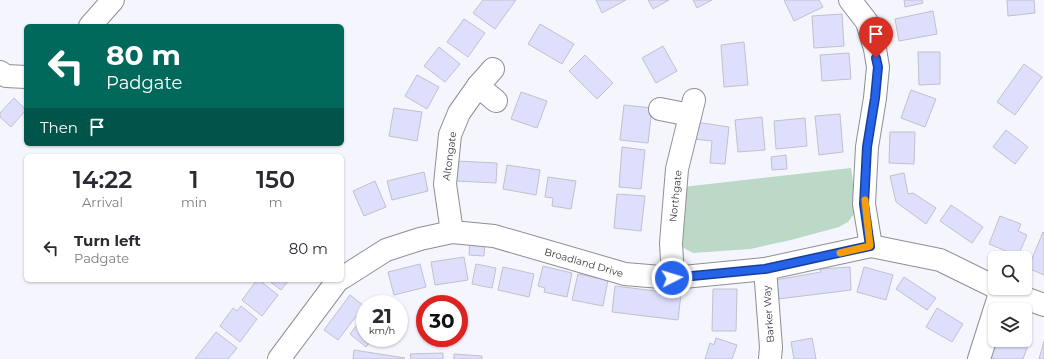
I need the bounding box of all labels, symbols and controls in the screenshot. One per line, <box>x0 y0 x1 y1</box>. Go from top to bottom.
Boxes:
pin <box>859 17 893 58</box>
icon: arrive <box>865 23 887 45</box>
text: 80 m <box>106 38 181 72</box>
icon: left <box>40 40 92 92</box>
text: Padgate <box>106 72 182 94</box>
icon: arrive <box>86 116 108 138</box>
text: Then <box>40 118 78 137</box>
street label: Altongate <box>440 131 459 181</box>
text: 14:22 <box>73 165 132 194</box>
text: 1 <box>189 165 199 194</box>
text: 150 <box>256 165 295 194</box>
street label: Northgate <box>666 169 685 223</box>
text: Arrival <box>82 194 123 210</box>
text: min <box>181 194 207 210</box>
text: m <box>269 194 282 210</box>
text: Turn left <box>74 231 141 250</box>
icon: left <box>40 237 62 259</box>
text: 80 m <box>289 239 328 258</box>
street label: Broadland Drive <box>543 245 625 280</box>
text: Padgate <box>74 250 129 266</box>
map controls <box>988 251 1032 347</box>
button: search <box>988 251 1032 295</box>
position arrow <box>651 257 693 299</box>
street label: Barker Way <box>760 284 777 343</box>
speed limit sign: 30 <box>416 295 468 347</box>
button: layers <box>988 303 1032 347</box>
text: 21 <box>372 304 392 328</box>
text: km/h <box>369 324 395 337</box>

